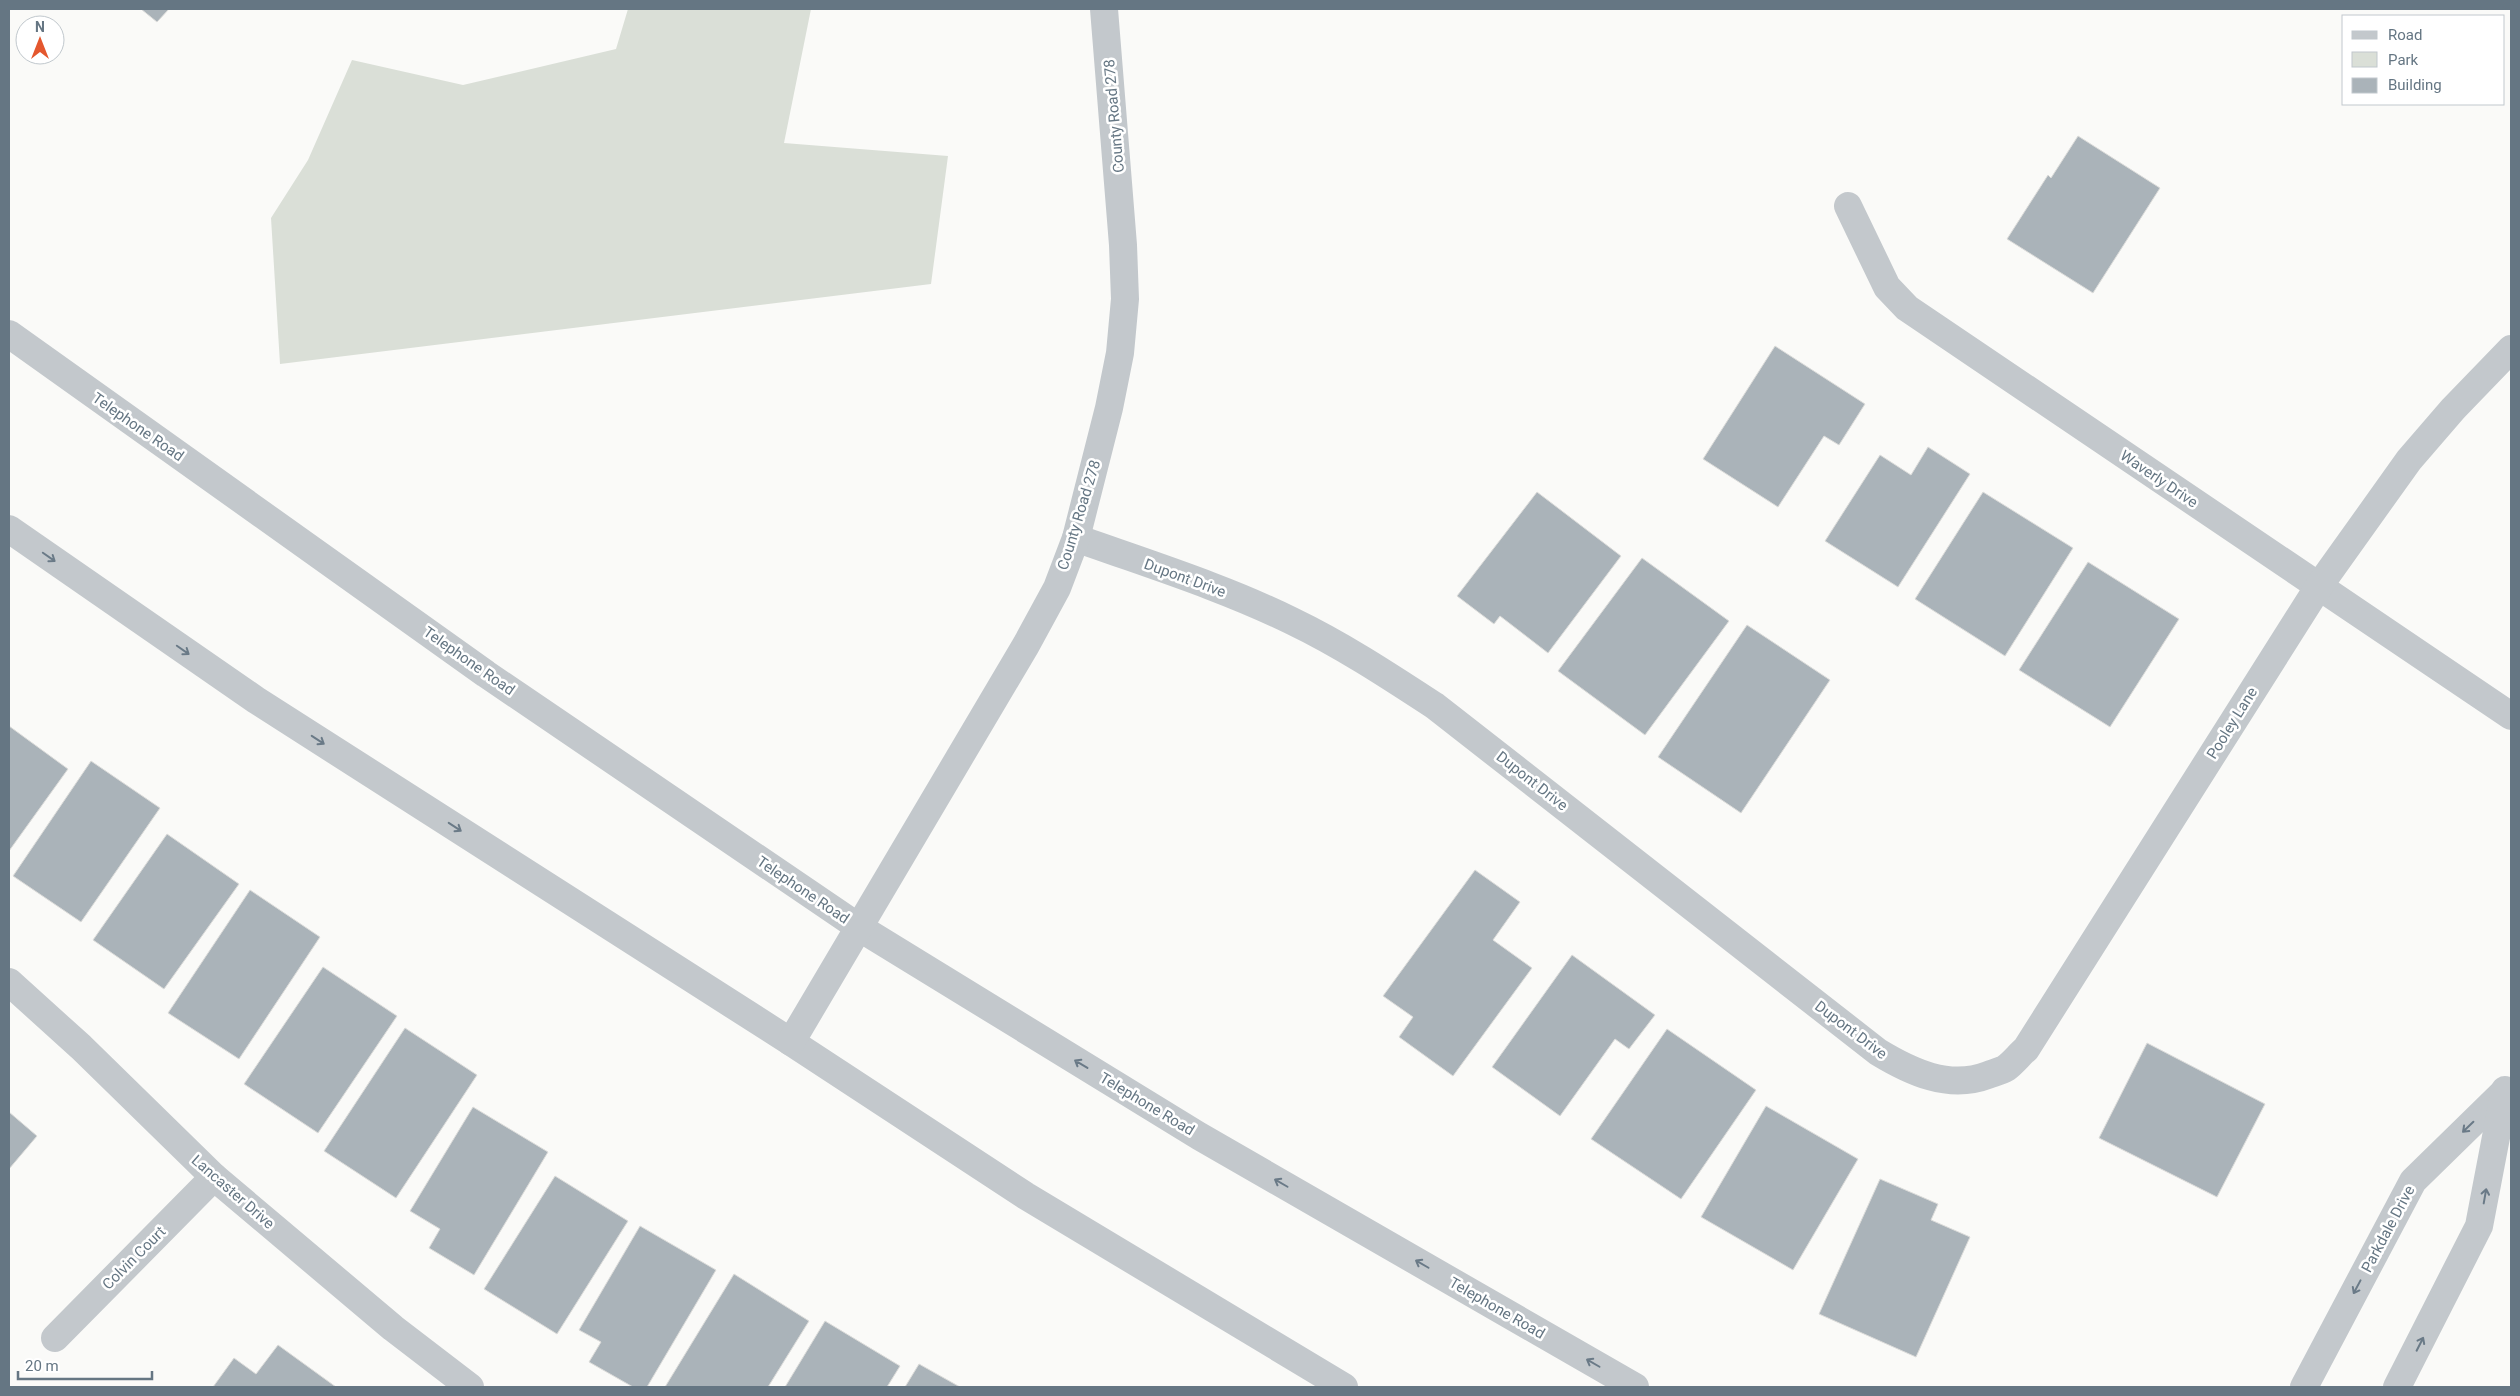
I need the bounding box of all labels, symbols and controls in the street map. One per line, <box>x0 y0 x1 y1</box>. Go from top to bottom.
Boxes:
north arrow <box>15 15 65 65</box>
legend <box>2342 15 2505 105</box>
text: N <box>35 19 45 35</box>
text: Road <box>2388 26 2422 44</box>
text: Park <box>2388 51 2419 69</box>
street label: County Road 278 <box>1100 58 1128 174</box>
text: Building <box>2388 76 2442 94</box>
street label: Telephone Road <box>89 389 187 465</box>
street label: Waverly Drive <box>2117 447 2201 512</box>
street label: County Road 278 <box>1054 458 1104 572</box>
one-way arrow <box>42 552 56 562</box>
street label: Dupont Drive <box>1142 555 1228 601</box>
street label: Telephone Road <box>420 623 518 699</box>
one-way arrow <box>175 645 189 655</box>
street label: Pooley Lane <box>2203 684 2261 762</box>
one-way arrow <box>310 735 324 745</box>
street label: Dupont Drive <box>1493 748 1571 815</box>
one-way arrow <box>447 822 461 832</box>
street label: Telephone Road <box>753 853 853 927</box>
street label: Dupont Drive <box>1811 997 1891 1063</box>
one-way arrow <box>1075 1058 1089 1068</box>
street label: Telephone Road <box>1096 1069 1198 1139</box>
one-way arrow <box>2462 1121 2474 1133</box>
street label: Lancaster Drive <box>188 1151 278 1233</box>
one-way arrow <box>1274 1177 1288 1187</box>
street label: Parkdale Drive <box>2358 1182 2418 1275</box>
one-way arrow <box>2480 1189 2490 1205</box>
street label: Colvin Court <box>99 1223 169 1293</box>
one-way arrow <box>1414 1259 1429 1269</box>
street label: Telephone Road <box>1446 1273 1548 1343</box>
one-way arrow <box>2352 1280 2362 1295</box>
one-way arrow <box>2415 1337 2425 1352</box>
scale bar <box>18 1348 151 1380</box>
text: 20 m <box>25 1357 59 1375</box>
one-way arrow <box>1586 1357 1600 1367</box>

